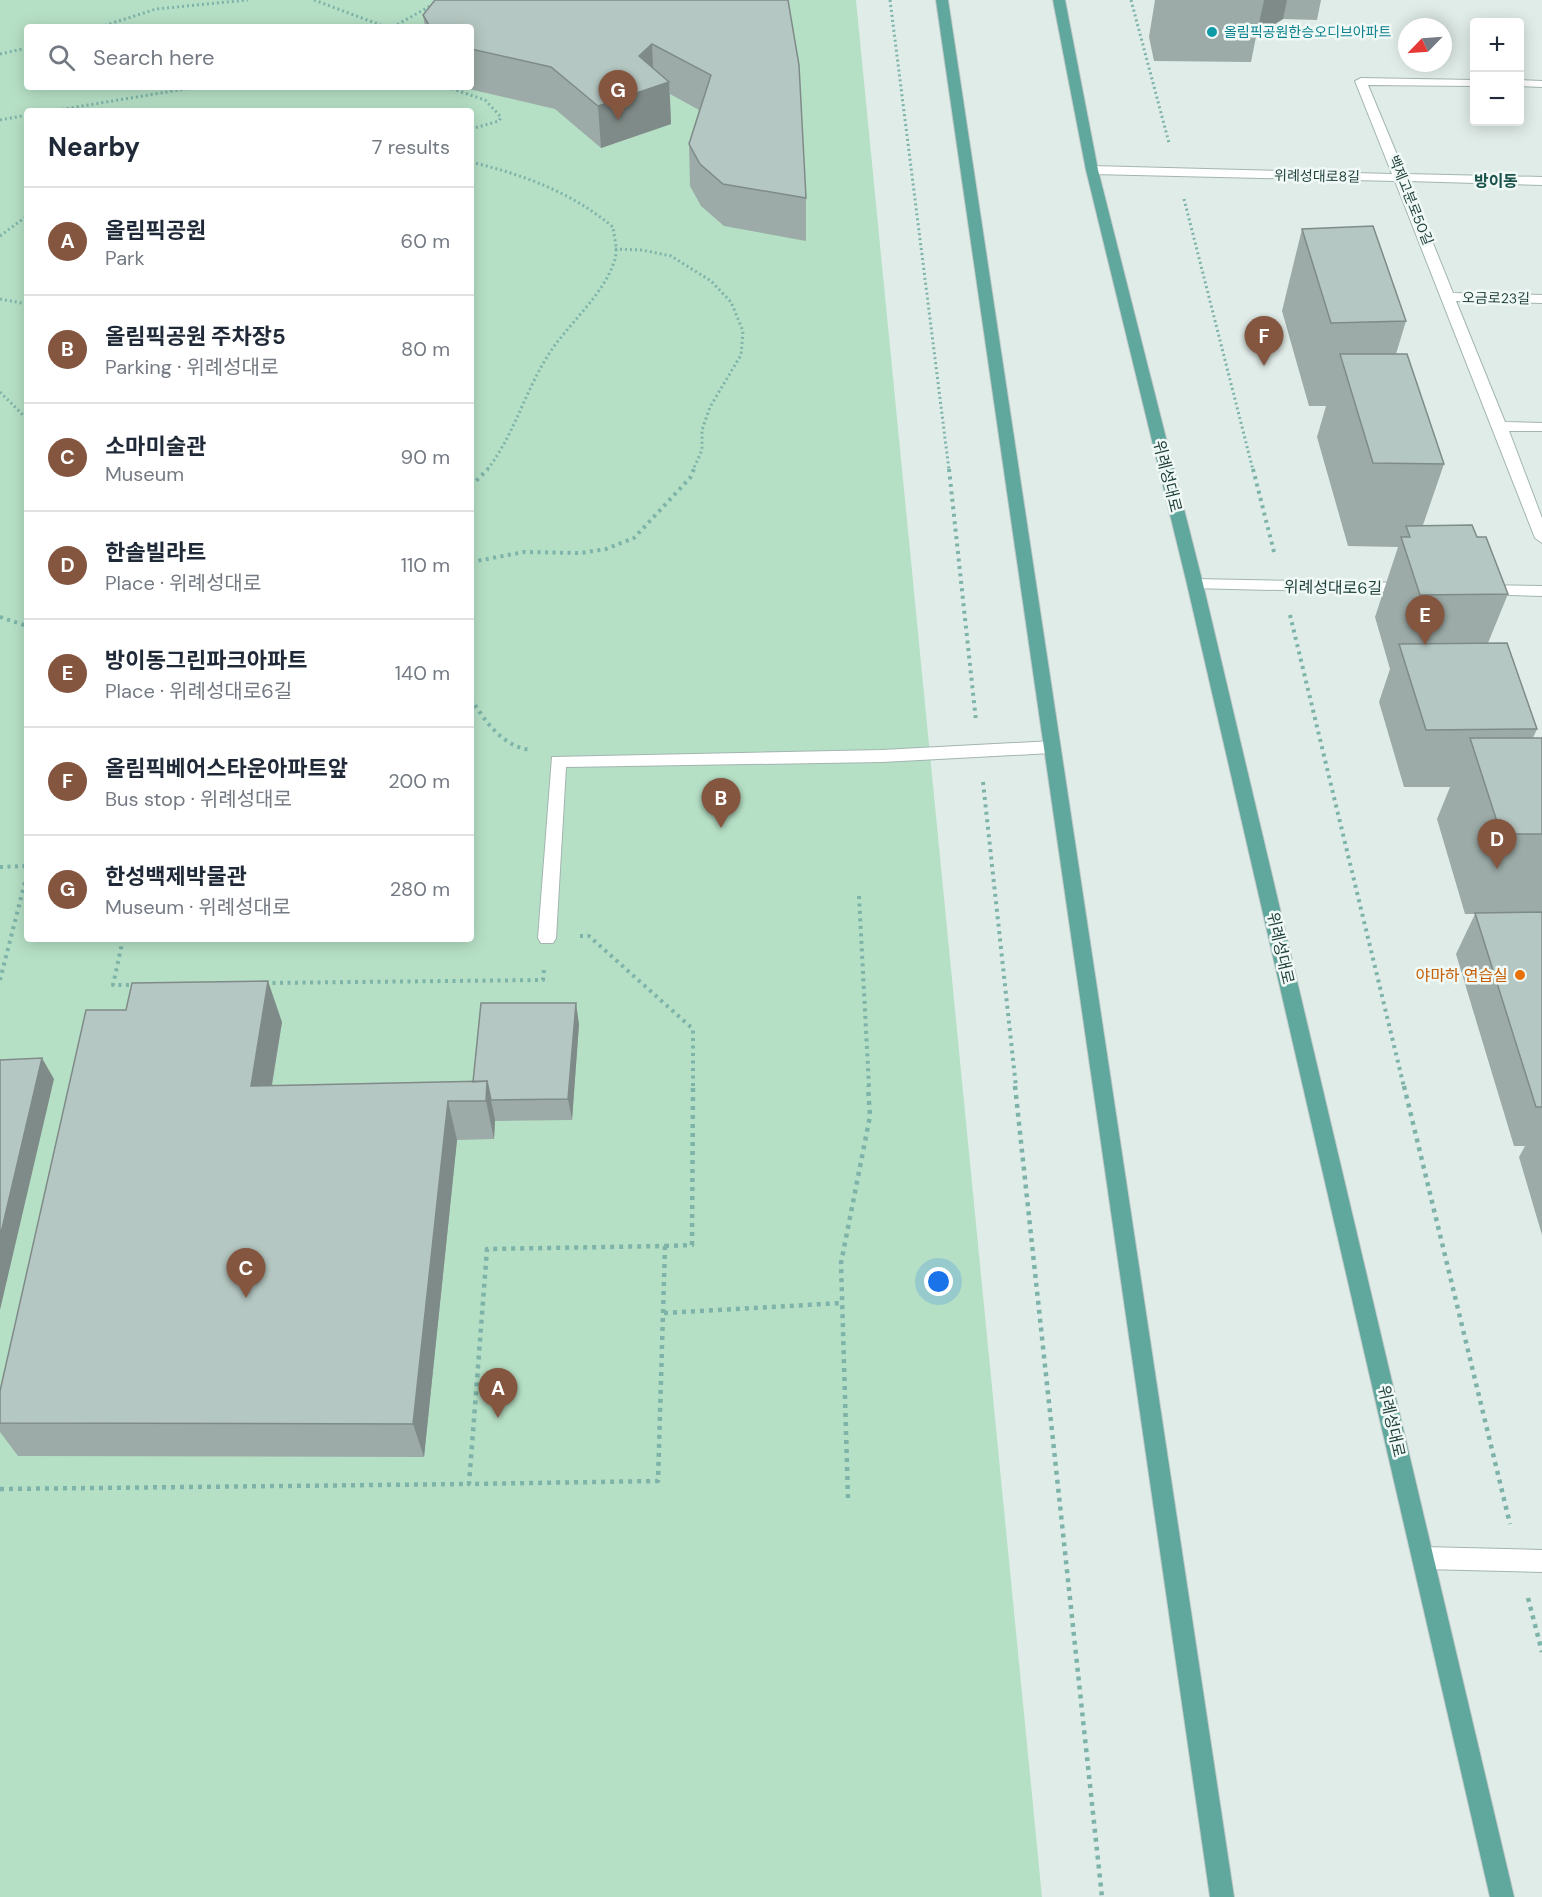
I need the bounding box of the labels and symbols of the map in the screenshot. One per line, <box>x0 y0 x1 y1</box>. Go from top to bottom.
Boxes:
north arrow <box>1398 18 1452 72</box>
place label: 올림픽공원한승오디브아파트 <box>1224 23 1392 41</box>
marker: 올림픽공원한승오디브아파트 <box>1205 25 1219 39</box>
pin: G <box>598 70 638 120</box>
street label: 백제고분로50길 <box>1385 152 1437 248</box>
street label: 위례성대로8길 <box>1274 166 1360 186</box>
district label: 방이동 <box>1474 171 1518 192</box>
street label: 오금로23길 <box>1462 288 1530 308</box>
pin: F <box>1244 316 1284 366</box>
street label: 위례성대로 <box>1148 438 1187 515</box>
street label: 위례성대로6길 <box>1284 576 1382 599</box>
pin: E <box>1406 596 1444 645</box>
pin: B <box>702 778 740 828</box>
pin: D <box>1478 820 1516 869</box>
street label: 위례성대로 <box>1262 910 1299 987</box>
place label: 야마하 연습실 <box>1415 965 1508 986</box>
marker: 야마하 연습실 <box>1513 968 1527 982</box>
pin: C <box>226 1248 266 1298</box>
your location <box>924 1267 953 1296</box>
pin: A <box>478 1368 518 1418</box>
street label: 위례성대로 <box>1373 1383 1410 1460</box>

